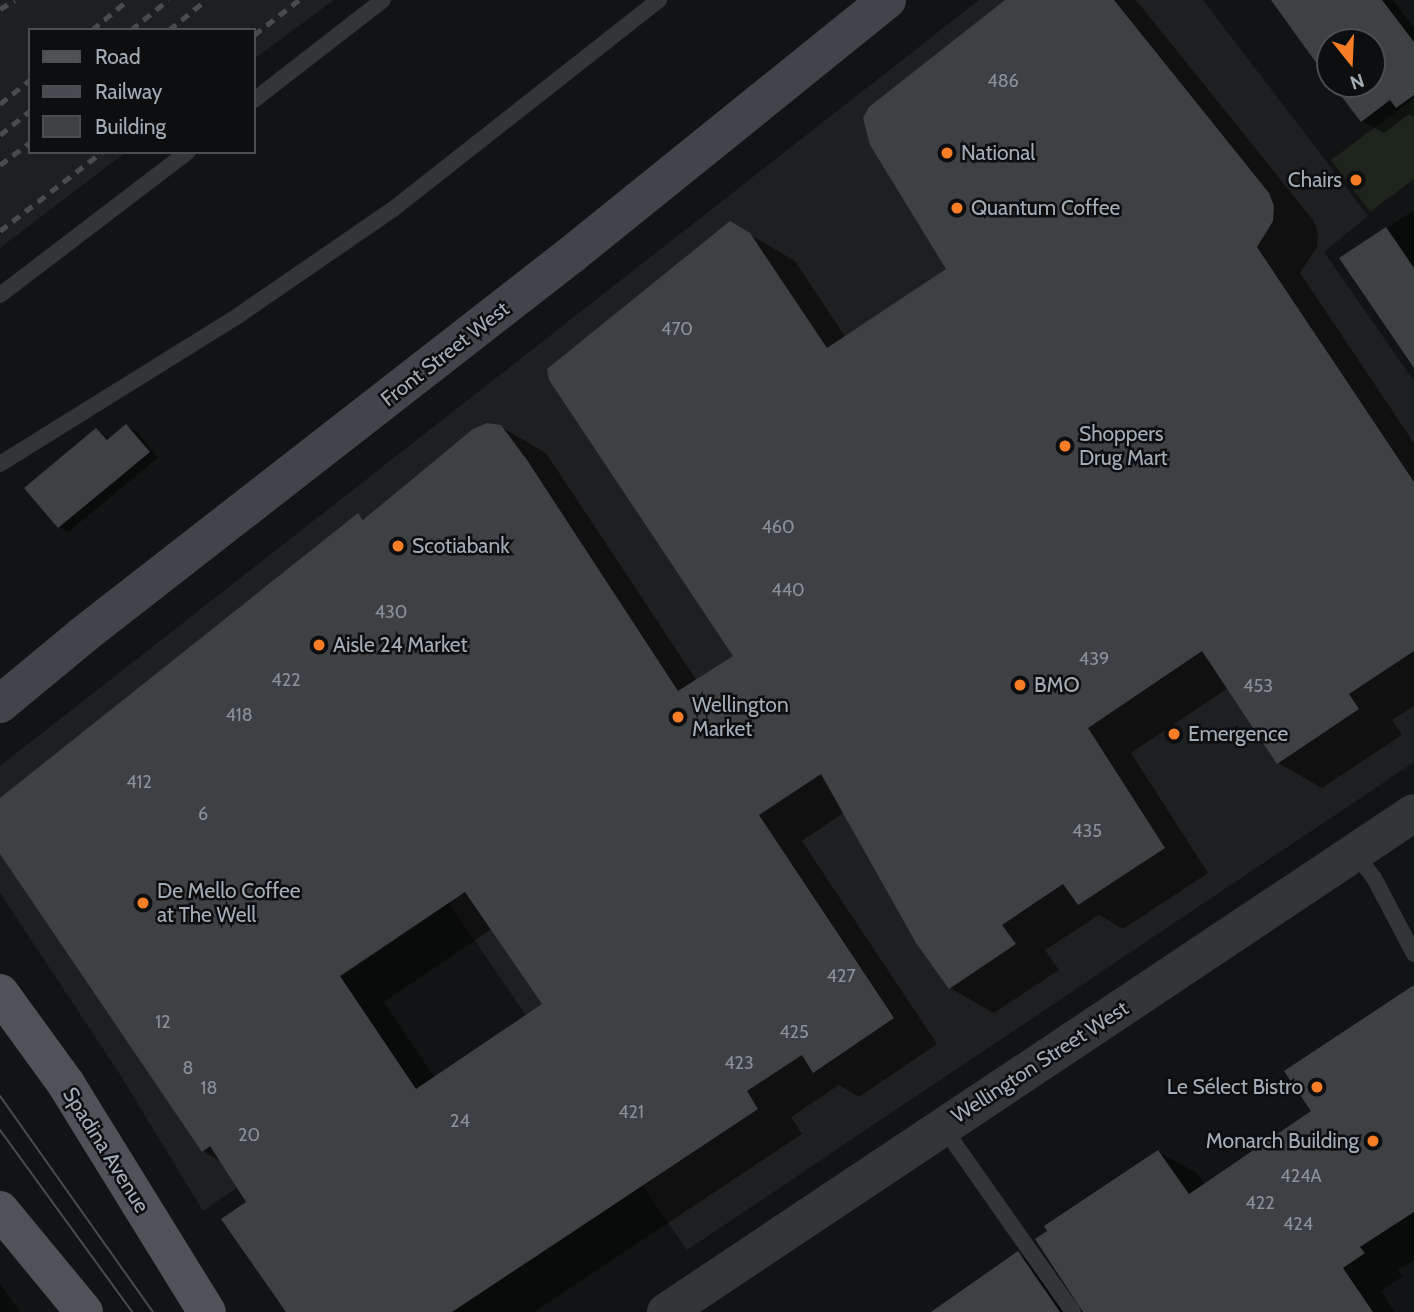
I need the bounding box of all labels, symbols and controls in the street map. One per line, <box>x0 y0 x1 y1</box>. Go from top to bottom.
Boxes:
legend <box>28 28 256 154</box>
north arrow <box>1316 28 1386 98</box>
text: Road <box>95 44 141 69</box>
text: N <box>1347 69 1367 95</box>
house number: 486 <box>987 70 1019 92</box>
text: Railway <box>95 79 162 104</box>
text: Building <box>95 114 166 139</box>
place label: National <box>961 140 1035 166</box>
marker: National <box>939 145 955 161</box>
place label: Chairs <box>1288 167 1342 193</box>
marker: Chairs <box>1348 172 1364 188</box>
place label: Quantum Coffee <box>971 195 1120 221</box>
marker: Quantum Coffee <box>949 200 965 216</box>
street label: Front Street West <box>376 296 514 412</box>
house number: 470 <box>661 318 693 340</box>
place label: Shoppers Drug Mart <box>1079 421 1168 471</box>
marker: Shoppers Drug Mart <box>1057 438 1073 454</box>
house number: 460 <box>761 516 795 538</box>
place label: Scotiabank <box>412 533 510 559</box>
marker: Scotiabank <box>390 538 406 554</box>
house number: 440 <box>771 579 805 601</box>
house number: 430 <box>375 601 407 623</box>
place label: Aisle 24 Market <box>333 632 468 658</box>
marker: Aisle 24 Market <box>311 637 327 653</box>
house number: 439 <box>1079 648 1109 670</box>
house number: 422 <box>271 669 301 691</box>
place label: BMO <box>1034 672 1080 698</box>
house number: 453 <box>1243 675 1273 697</box>
marker: BMO <box>1012 677 1028 693</box>
place label: Wellington Market <box>692 692 789 742</box>
house number: 418 <box>225 704 253 726</box>
marker: Wellington Market <box>670 709 686 725</box>
place label: Emergence <box>1188 721 1288 747</box>
marker: Emergence <box>1166 726 1182 742</box>
house number: 412 <box>126 771 152 793</box>
house number: 6 <box>198 803 208 825</box>
house number: 435 <box>1072 820 1102 842</box>
place label: De Mello Coffee at The Well <box>157 878 301 928</box>
marker: De Mello Coffee at The Well <box>135 895 151 911</box>
house number: 427 <box>827 965 855 987</box>
street label: Wellington Street West <box>947 995 1133 1129</box>
house number: 12 <box>155 1011 171 1033</box>
house number: 425 <box>779 1021 809 1043</box>
house number: 423 <box>724 1052 754 1074</box>
house number: 8 <box>183 1057 193 1079</box>
place label: Le Sélect Bistro <box>1167 1074 1303 1100</box>
house number: 18 <box>201 1077 217 1099</box>
marker: Le Sélect Bistro <box>1309 1079 1325 1095</box>
street label: Spadina Avenue <box>57 1083 155 1217</box>
house number: 421 <box>618 1101 644 1123</box>
house number: 24 <box>450 1110 470 1132</box>
house number: 20 <box>238 1124 260 1146</box>
place label: Monarch Building <box>1206 1128 1359 1154</box>
marker: Monarch Building <box>1365 1133 1381 1149</box>
house number: 424A <box>1280 1165 1322 1187</box>
house number: 422 <box>1245 1192 1275 1214</box>
house number: 424 <box>1283 1213 1313 1235</box>

